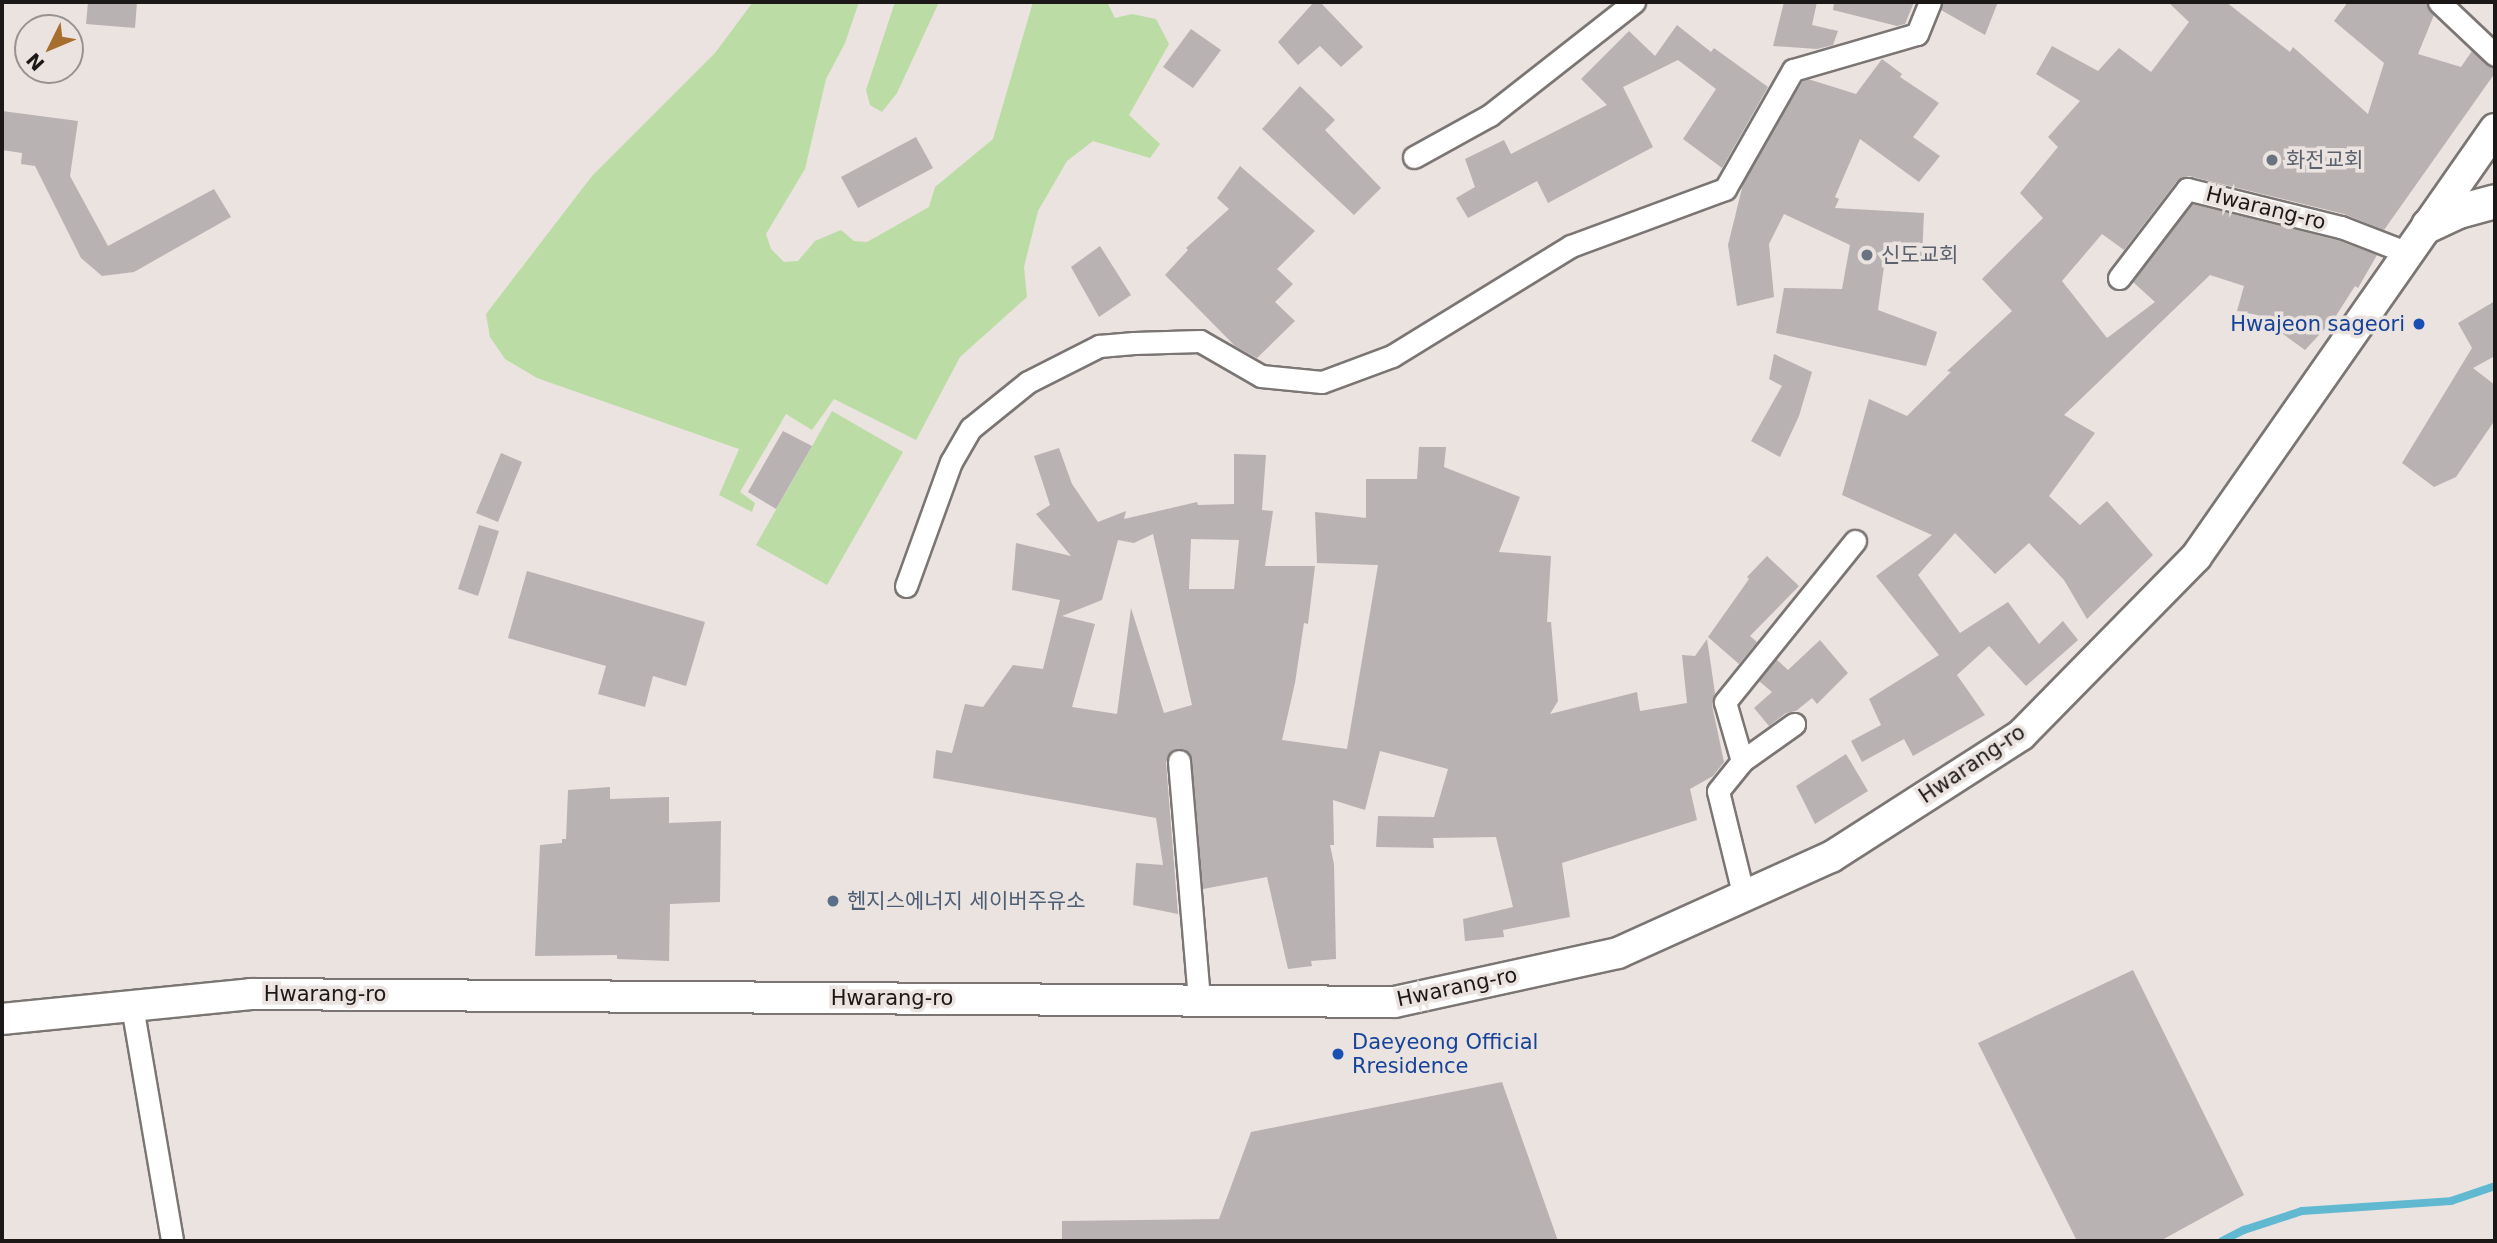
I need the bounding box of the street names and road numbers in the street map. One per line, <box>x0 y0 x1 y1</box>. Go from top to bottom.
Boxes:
street label: Hwarang-ro <box>2203 181 2329 235</box>
street label: Hwarang-ro <box>1914 719 2030 809</box>
street label: Hwarang-ro <box>1394 962 1520 1012</box>
street label: Hwarang-ro <box>264 981 386 1007</box>
street label: Hwarang-ro <box>831 985 953 1011</box>

